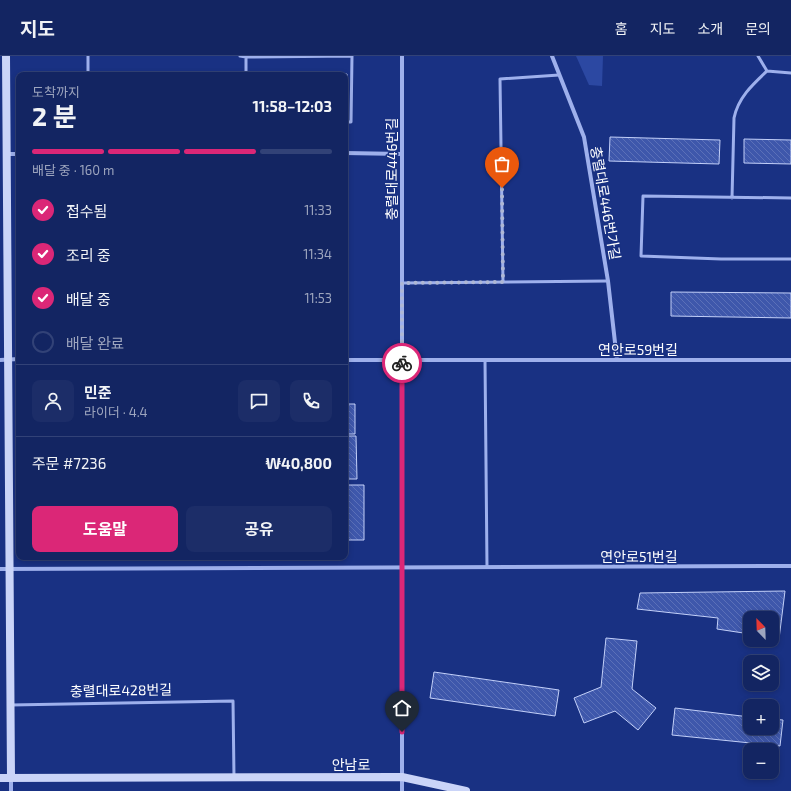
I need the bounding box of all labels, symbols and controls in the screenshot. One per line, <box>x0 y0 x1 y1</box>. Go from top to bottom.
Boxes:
text: 지도 <box>20 17 55 40</box>
text: 홈 <box>615 20 628 37</box>
text: 지도 <box>650 20 675 37</box>
text: 소개 <box>697 20 723 37</box>
text: 문의 <box>745 20 771 37</box>
text: 도착까지 <box>32 84 80 100</box>
text: 11:58–12:03 <box>253 97 332 115</box>
text: 2 분 <box>32 100 77 131</box>
street label: 충렬대로446번길 <box>383 118 400 220</box>
street label: 충렬대로446번가길 <box>588 145 624 261</box>
pin <box>485 147 519 188</box>
icon: bag <box>491 153 513 175</box>
text: 배달 중 · 160 m <box>32 162 114 178</box>
icon: check <box>32 199 54 221</box>
text: 접수됨 <box>66 202 107 220</box>
text: 11:33 <box>304 202 332 218</box>
icon: check <box>32 243 54 265</box>
text: 조리 중 <box>66 246 111 264</box>
text: 11:34 <box>303 246 332 262</box>
icon: check <box>32 287 54 309</box>
text: 배달 중 <box>66 290 111 308</box>
text: 11:53 <box>304 290 332 306</box>
text: 배달 완료 <box>66 334 125 352</box>
street label: 연안로59번길 <box>598 341 678 358</box>
courier <box>382 343 422 383</box>
icon: bike <box>391 352 413 374</box>
button: person <box>32 380 74 422</box>
button: chat <box>238 380 280 422</box>
button: phone <box>290 380 332 422</box>
text: 민준 <box>84 383 112 401</box>
text: 라이더 · 4.4 <box>84 404 148 420</box>
text: 주문 #7236 <box>32 454 106 472</box>
text: ₩40,800 <box>266 454 332 472</box>
button: 도움말 <box>32 506 178 552</box>
button: 공유 <box>186 506 332 552</box>
street label: 연안로51번길 <box>600 548 678 565</box>
north arrow <box>743 611 779 647</box>
map controls <box>743 611 779 779</box>
button: layers <box>743 655 779 691</box>
street label: 충렬대로428번길 <box>70 681 172 699</box>
pin <box>385 691 419 732</box>
icon: home <box>391 697 413 719</box>
button: + <box>743 699 779 735</box>
button: − <box>743 743 779 779</box>
street label: 안남로 <box>332 756 370 773</box>

